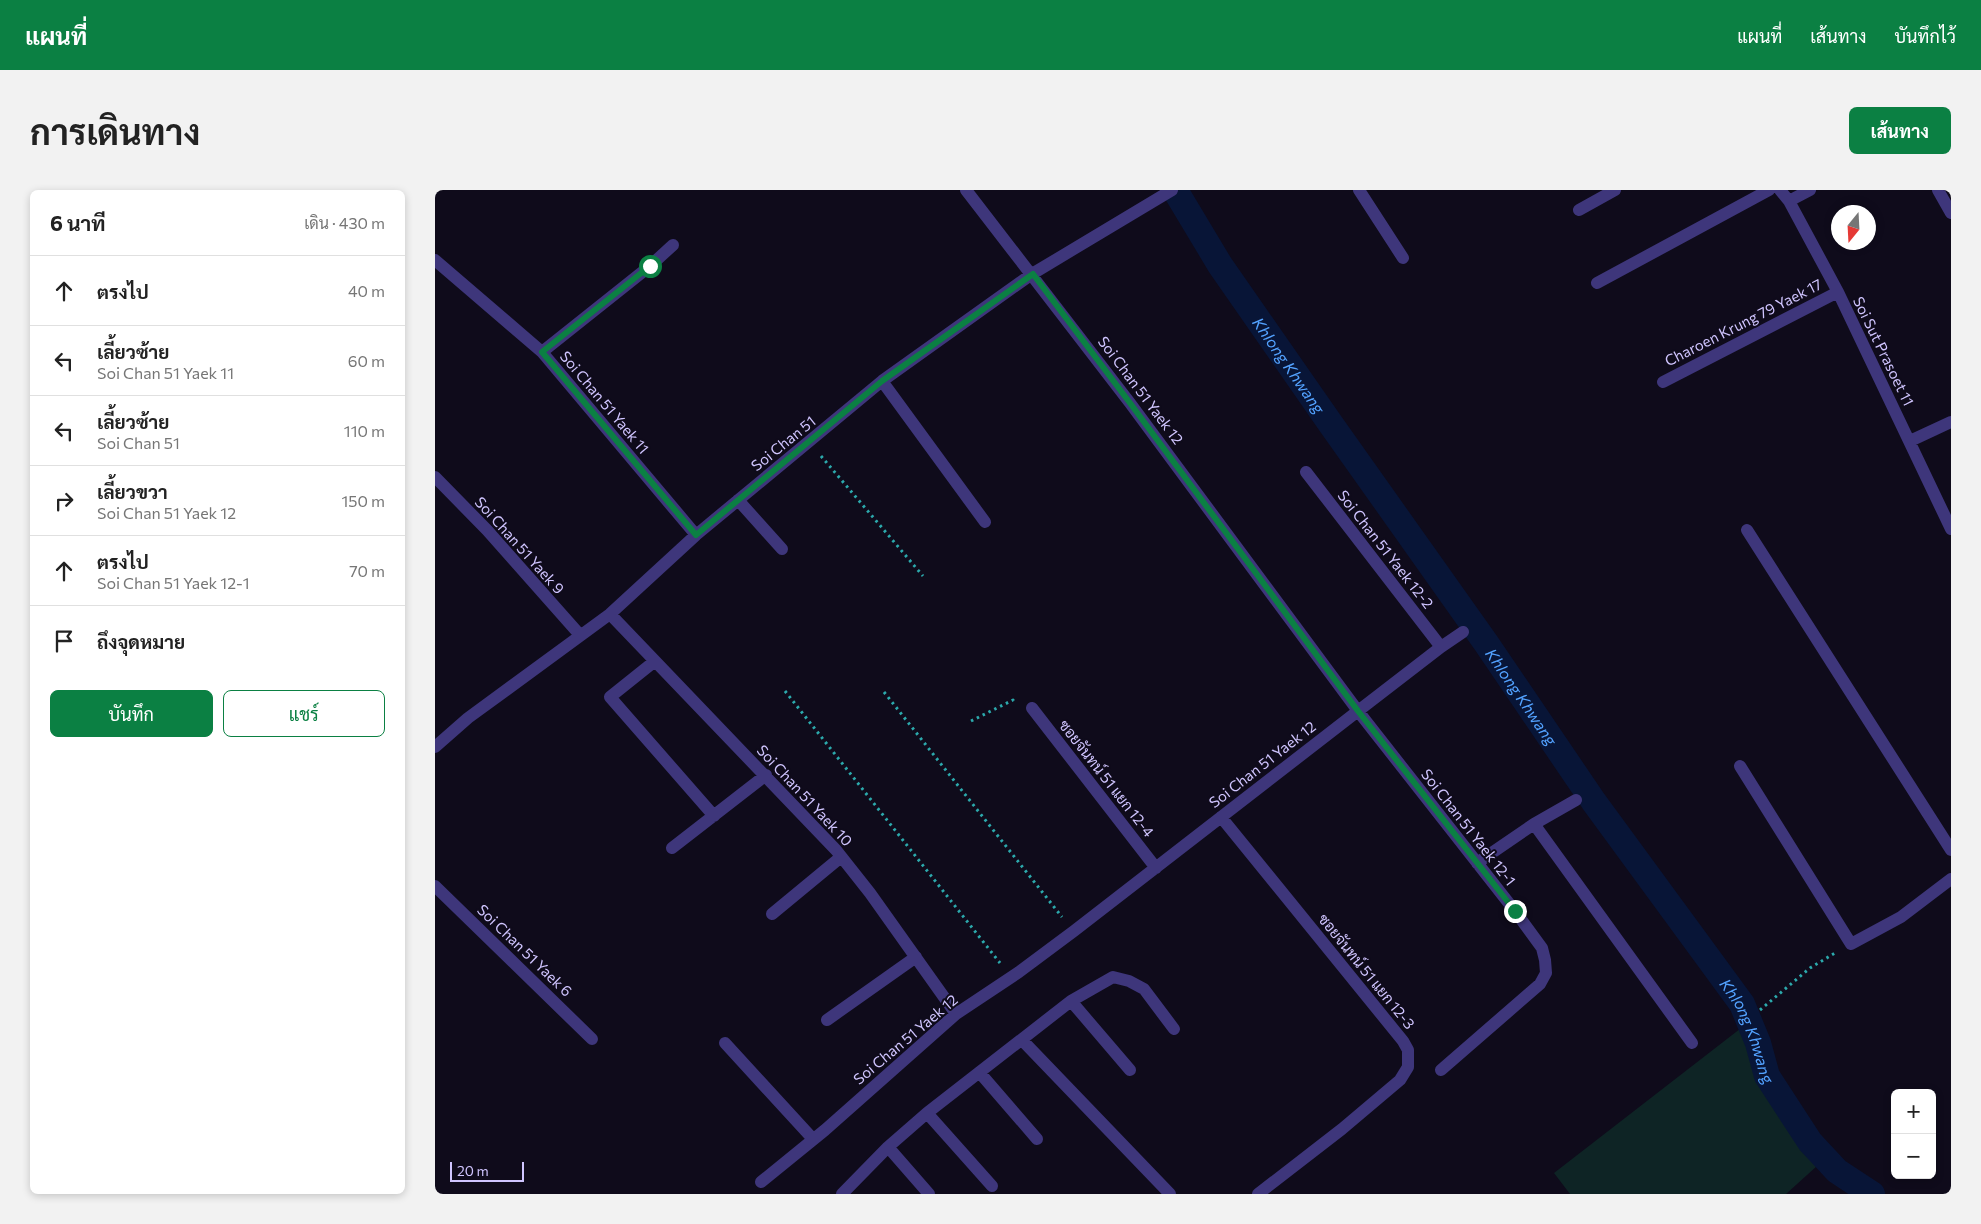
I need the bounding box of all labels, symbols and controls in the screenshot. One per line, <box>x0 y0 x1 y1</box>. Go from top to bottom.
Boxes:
text: แผนที่ <box>25 21 87 50</box>
text: แผนที่ <box>1737 25 1782 47</box>
text: เส้นทาง <box>1810 25 1866 47</box>
text: บันทึกไว้ <box>1894 25 1956 47</box>
button: เส้นทาง <box>1849 107 1951 154</box>
text: การเดินทาง <box>30 109 200 152</box>
north arrow <box>1831 205 1876 250</box>
text: 6 นาที <box>50 210 106 235</box>
text: เดิน · 430 m <box>304 213 385 232</box>
route start <box>639 255 662 278</box>
street label: Charoen Krung 79 Yaek 17 <box>1661 274 1825 370</box>
icon: ahead <box>50 277 78 305</box>
text: ตรงไป <box>97 280 149 303</box>
text: 40 m <box>348 281 385 300</box>
street label: Soi Sut Prasoet 11 <box>1850 293 1918 409</box>
water label: Khlong Khwang <box>1249 313 1330 418</box>
street label: Soi Chan 51 Yaek 12 <box>1095 333 1187 447</box>
text: เลี้ยวซ้าย <box>97 340 169 363</box>
icon: left <box>50 347 78 375</box>
street label: Soi Chan 51 Yaek 11 <box>557 347 653 457</box>
text: 60 m <box>348 351 385 370</box>
text: Soi Chan 51 Yaek 11 <box>97 363 234 382</box>
text: เลี้ยวซ้าย <box>97 410 169 433</box>
street label: Soi Chan 51 <box>747 412 819 474</box>
icon: left <box>50 417 78 445</box>
text: 110 m <box>344 421 385 440</box>
text: Soi Chan 51 <box>97 433 180 452</box>
text: เลี้ยวขวา <box>97 480 168 503</box>
street label: Soi Chan 51 Yaek 12-2 <box>1334 486 1438 612</box>
icon: right <box>50 487 78 515</box>
text: 150 m <box>342 491 385 510</box>
street label: Soi Chan 51 Yaek 9 <box>472 493 568 597</box>
text: Soi Chan 51 Yaek 12 <box>97 503 236 522</box>
text: ตรงไป <box>97 550 149 573</box>
icon: ahead <box>50 557 78 585</box>
text: 70 m <box>349 561 385 580</box>
text: Soi Chan 51 Yaek 12-1 <box>97 573 250 592</box>
icon: arrive <box>50 627 78 655</box>
text: ถึงจุดหมาย <box>97 630 185 653</box>
water label: Khlong Khwang <box>1483 644 1562 749</box>
button: บันทึก <box>50 690 213 737</box>
button: แชร์ <box>223 690 385 737</box>
street label: ซอยจันทน์ 51 แยก 12-4 <box>1056 716 1158 840</box>
street label: Soi Chan 51 Yaek 12 <box>1205 717 1319 811</box>
street label: Soi Chan 51 Yaek 10 <box>753 741 857 849</box>
street label: Soi Chan 51 Yaek 12-1 <box>1418 765 1520 889</box>
street label: Soi Chan 51 Yaek 6 <box>474 900 576 1000</box>
route end <box>1504 900 1527 923</box>
street label: ซอยจันทน์ 51 แยก 12-3 <box>1315 910 1419 1032</box>
water label: Khlong Khwang <box>1717 974 1779 1088</box>
street label: Soi Chan 51 Yaek 12 <box>849 990 961 1088</box>
map controls <box>1891 1089 1936 1179</box>
button: + <box>1891 1089 1936 1134</box>
button: − <box>1891 1134 1936 1179</box>
scale bar <box>450 1159 524 1182</box>
text: 20 m <box>457 1162 489 1179</box>

